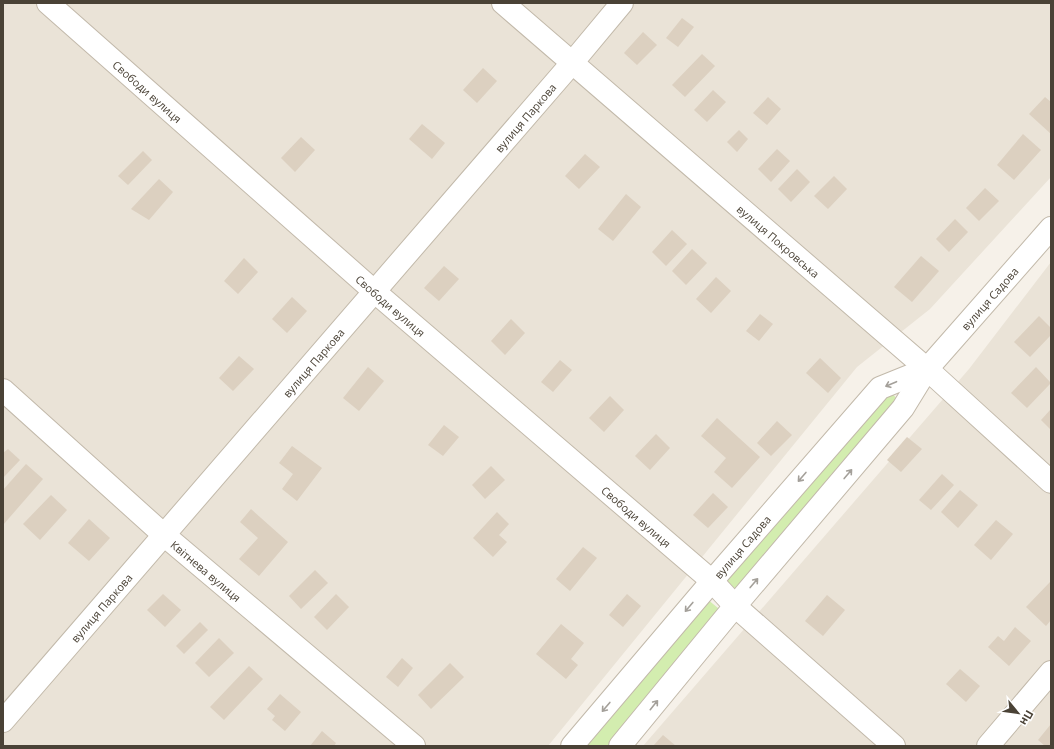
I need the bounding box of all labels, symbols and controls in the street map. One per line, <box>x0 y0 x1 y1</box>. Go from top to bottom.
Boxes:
street label: Свободи вулиця <box>110 57 185 126</box>
street label: вулиця Паркова <box>491 80 559 155</box>
street label: вулиця Покровська <box>734 201 823 281</box>
street label: вулиця Садова <box>957 263 1021 333</box>
street label: Свободи вулиця <box>353 271 429 340</box>
street label: вулиця Паркова <box>279 325 347 400</box>
one-way arrow <box>885 380 897 388</box>
one-way arrow <box>843 468 852 479</box>
one-way arrow <box>798 472 807 483</box>
street label: Свободи вулиця <box>599 482 675 550</box>
street label: вулиця Садова <box>710 512 774 581</box>
street label: Квітнева вулиця <box>168 537 245 605</box>
street label: вулиця Паркова <box>67 570 135 645</box>
one-way arrow <box>750 578 759 589</box>
one-way arrow <box>685 602 694 613</box>
north arrow <box>998 693 1038 733</box>
one-way arrow <box>649 700 658 710</box>
one-way arrow <box>601 701 610 712</box>
text: Пн <box>1017 708 1037 728</box>

